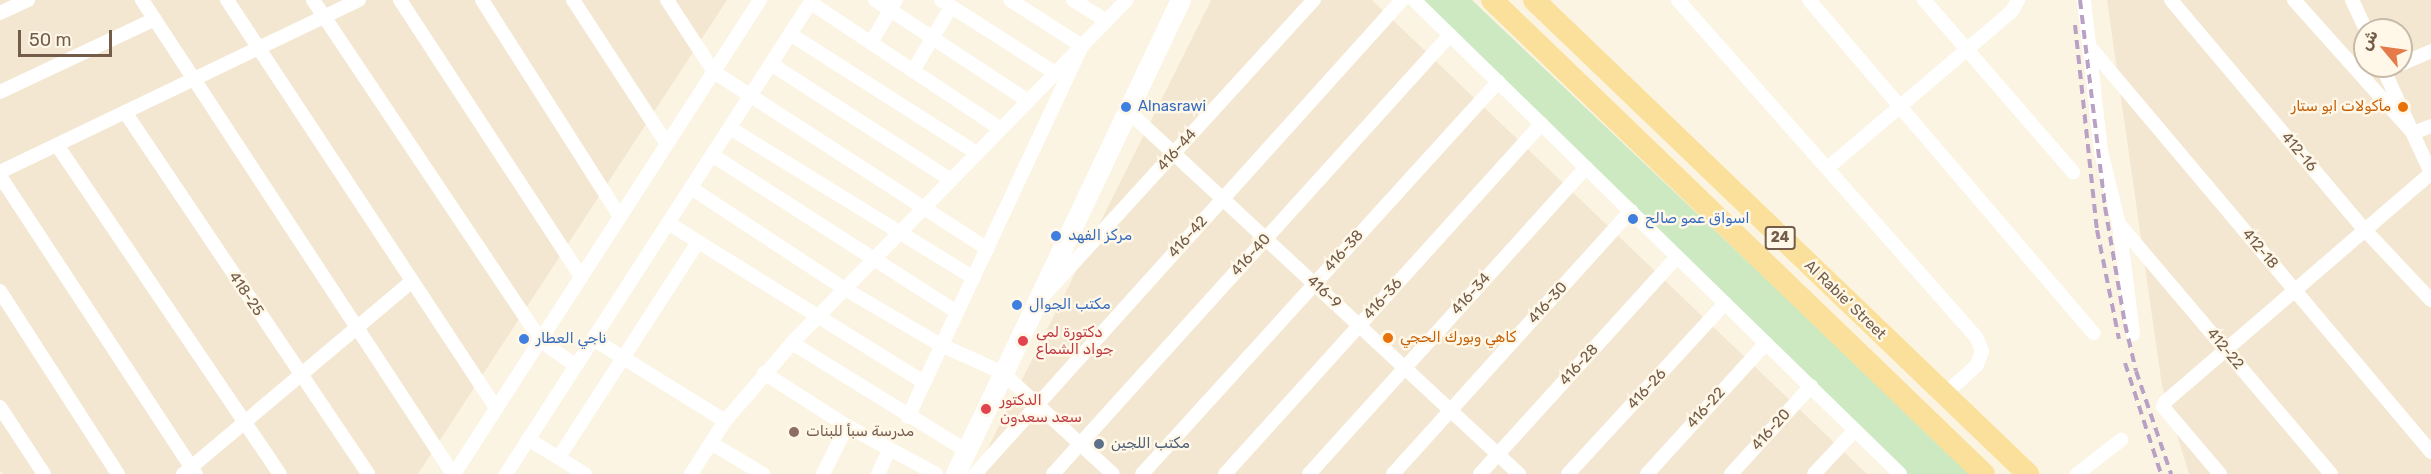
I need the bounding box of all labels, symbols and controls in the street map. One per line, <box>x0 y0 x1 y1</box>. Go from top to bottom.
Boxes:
scale bar <box>21 18 116 56</box>
north arrow <box>2353 18 2413 78</box>
text: ش <box>2355 27 2382 53</box>
text: 50 m <box>29 29 72 51</box>
place label: Alnasrawi <box>1138 98 1206 116</box>
place label: مأكولات ابو ستار <box>2291 98 2391 116</box>
marker: Alnasrawi <box>1119 100 1133 114</box>
marker: مأكولات ابو ستار <box>2396 100 2410 114</box>
street label: 416-44 <box>1153 125 1201 175</box>
street label: 412-16 <box>2277 129 2321 175</box>
place label: اسواق عمو صالح <box>1645 210 1750 228</box>
street label: 416-42 <box>1165 212 1211 262</box>
marker: اسواق عمو صالح <box>1626 212 1640 226</box>
street label: 412-18 <box>2238 225 2282 273</box>
street label: 416-38 <box>1321 226 1367 276</box>
place label: مركز الفهد <box>1068 227 1132 245</box>
road number: 24 <box>1764 227 1796 249</box>
marker: مركز الفهد <box>1049 229 1063 243</box>
street label: 416-40 <box>1227 230 1275 280</box>
street label: Al Rabie' Street <box>1801 257 1889 343</box>
street label: 418-25 <box>225 269 267 319</box>
street label: 416-34 <box>1448 269 1494 319</box>
street label: 416-9 <box>1303 272 1345 312</box>
street label: 416-36 <box>1360 275 1406 323</box>
street label: 416-30 <box>1525 278 1571 328</box>
place label: مكتب الجوال <box>1029 296 1111 314</box>
marker: مكتب الجوال <box>1010 298 1024 312</box>
place label: دكتورة لمى جواد الشماع <box>1036 323 1113 358</box>
street label: 412-22 <box>2203 325 2247 373</box>
place label: كاهي وبورك الحجي <box>1400 329 1516 347</box>
place label: ناجي العطار <box>536 330 607 348</box>
marker: كاهي وبورك الحجي <box>1381 331 1395 345</box>
marker: ناجي العطار <box>517 332 531 346</box>
marker: دكتورة لمى جواد الشماع <box>1014 332 1032 350</box>
street label: 416-28 <box>1556 341 1602 389</box>
street label: 416-26 <box>1624 365 1670 413</box>
street label: 416-22 <box>1683 384 1729 432</box>
place label: الدكتور سعد سعدون <box>1000 391 1082 426</box>
marker: الدكتور سعد سعدون <box>977 400 995 418</box>
street label: 416-20 <box>1748 406 1794 454</box>
place label: مدرسة سبأ للبنات <box>806 423 914 441</box>
marker: مدرسة سبأ للبنات <box>787 425 801 439</box>
place label: مكتب اللجين <box>1111 435 1190 453</box>
marker: مكتب اللجين <box>1092 437 1106 451</box>

